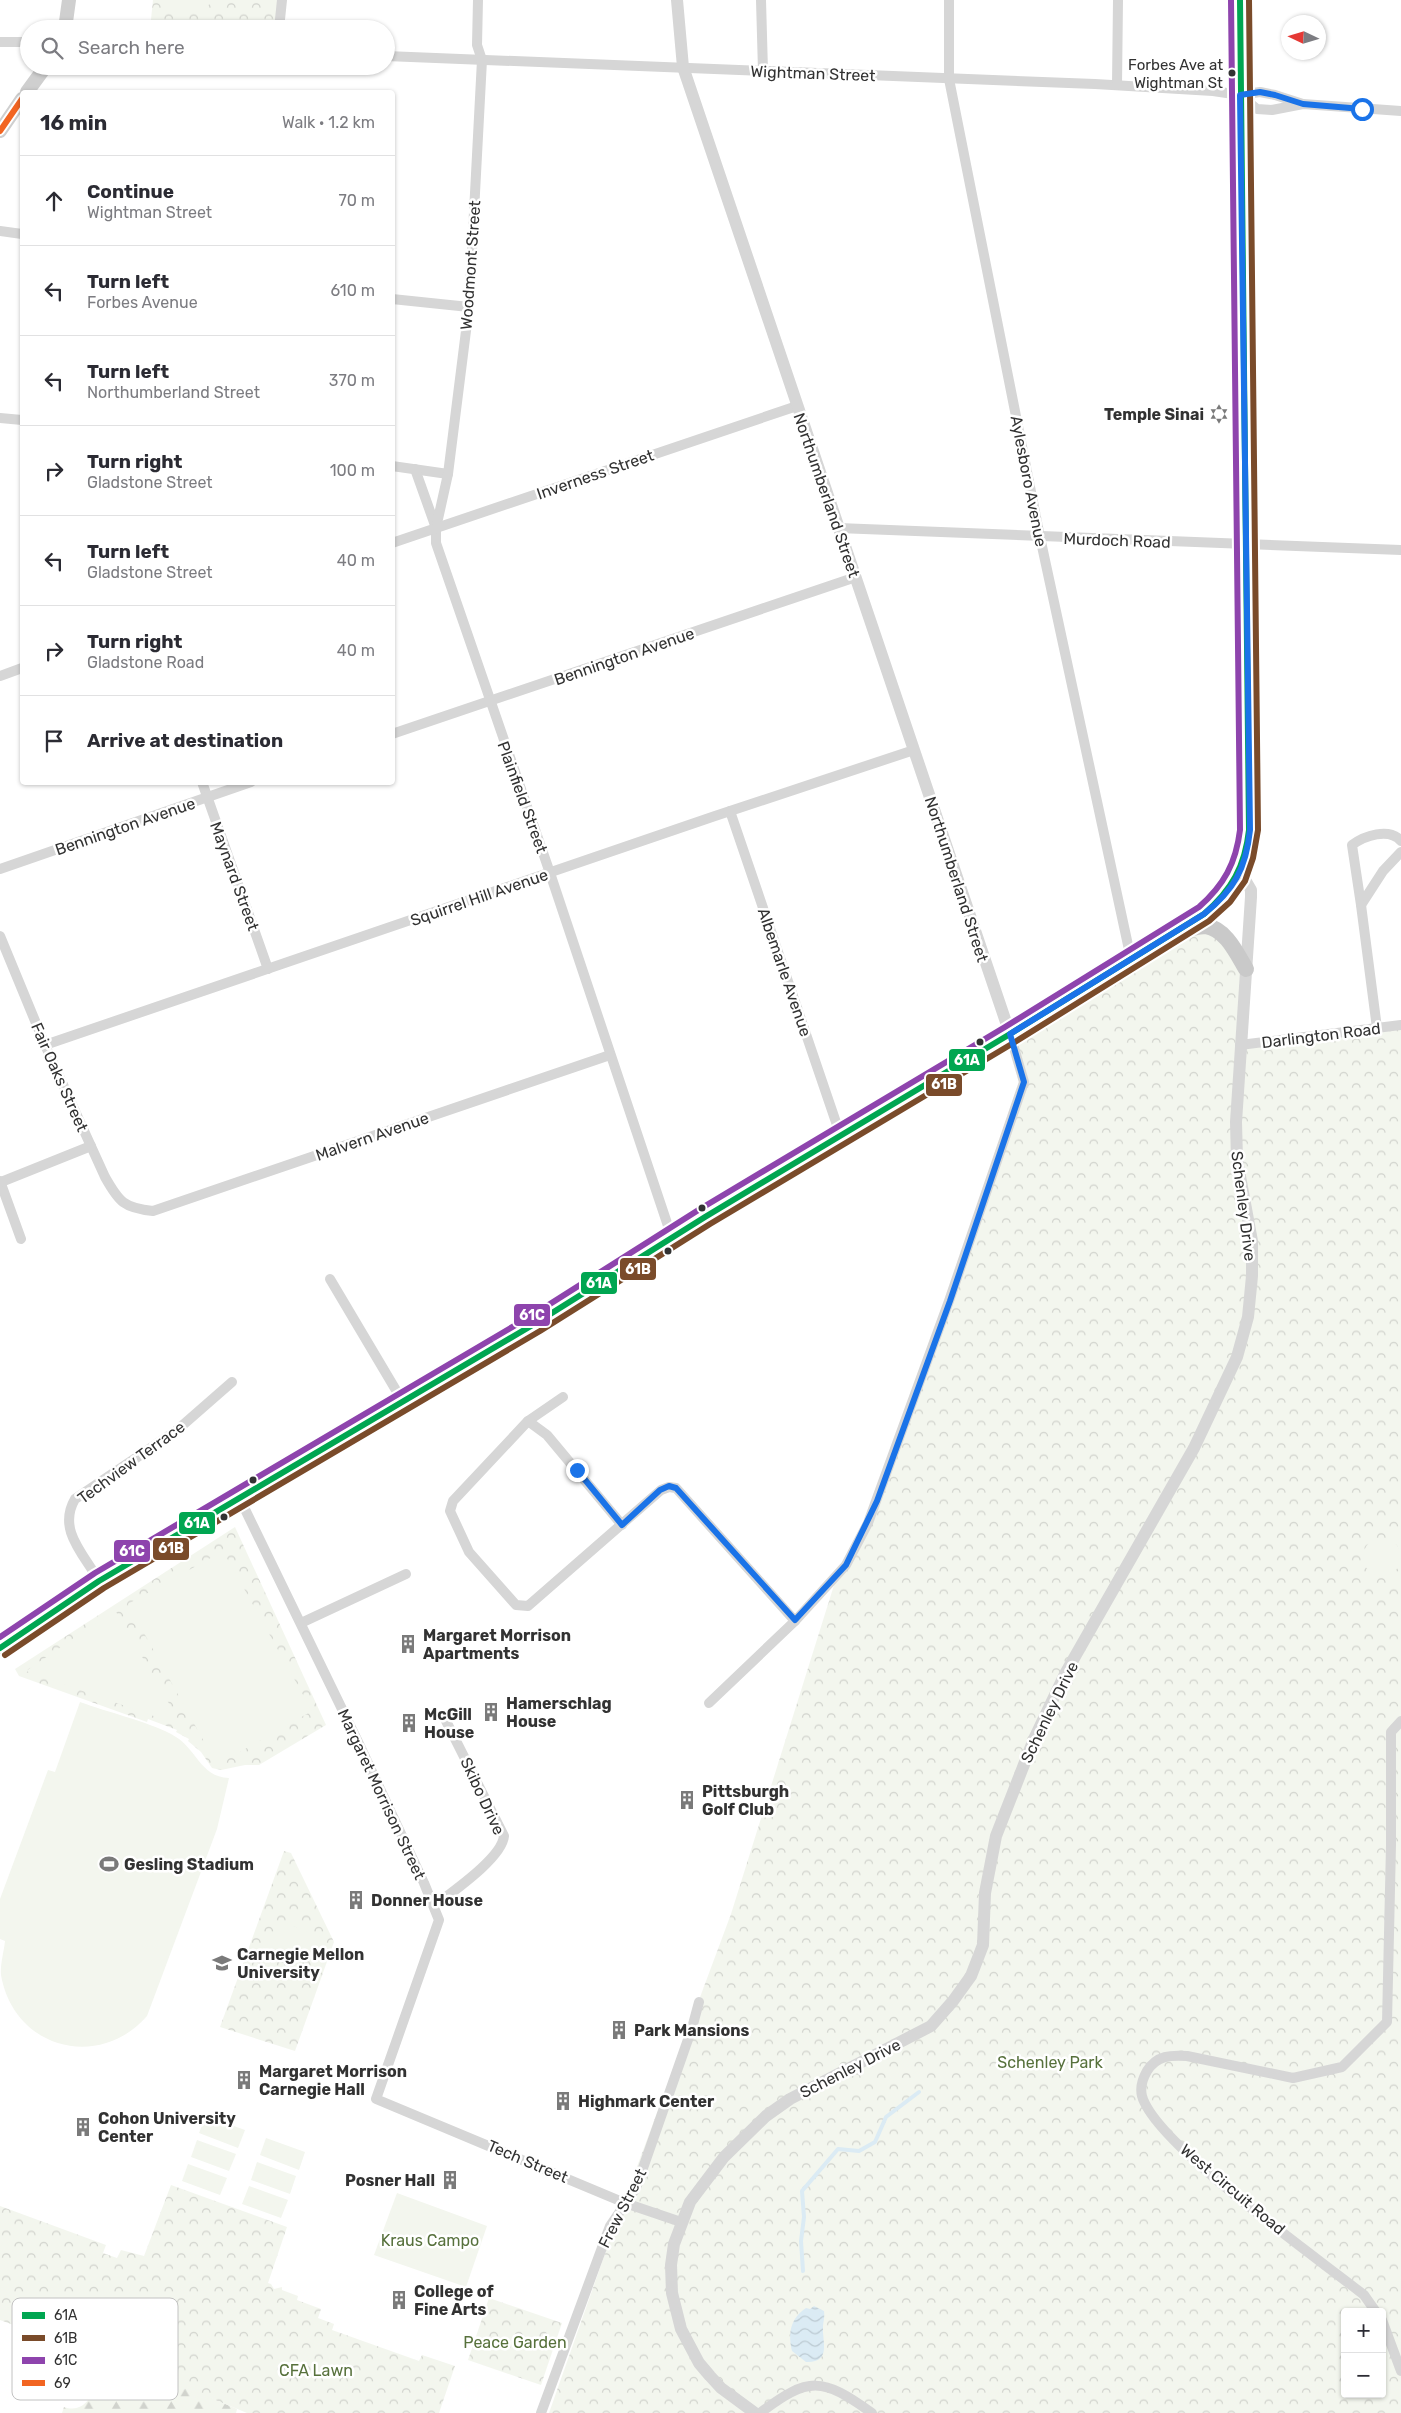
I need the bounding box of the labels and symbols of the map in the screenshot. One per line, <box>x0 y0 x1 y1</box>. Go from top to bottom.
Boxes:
north arrow <box>1281 15 1326 60</box>
place label: Forbes Ave at Wightman St <box>1128 56 1223 92</box>
street label: Wightman Street <box>750 62 876 85</box>
marker: Forbes Ave at Wightman St <box>1227 68 1237 78</box>
route start <box>1351 98 1374 121</box>
street label: Woodmont Street <box>456 200 485 330</box>
synagogue icon: Temple Sinai <box>1208 403 1230 425</box>
place label: Temple Sinai <box>1104 405 1204 424</box>
street label: Northumberland Street <box>789 410 864 580</box>
street label: Aylesboro Avenue <box>1006 414 1051 548</box>
street label: Inverness Street <box>534 446 656 503</box>
street label: Murdoch Road <box>1063 529 1171 552</box>
street label: Bennington Avenue <box>552 624 697 689</box>
street label: Plainfield Street <box>493 739 552 856</box>
street label: Bennington Avenue <box>53 794 198 859</box>
street label: Northumberland Street <box>921 794 992 964</box>
street label: Maynard Street <box>206 819 263 933</box>
street label: Squirrel Hill Avenue <box>408 865 551 930</box>
street label: Albemarle Avenue <box>754 905 815 1039</box>
street label: Darlington Road <box>1260 1019 1382 1052</box>
street label: Fair Oaks Street <box>27 1020 92 1135</box>
unlabelled marker <box>975 1037 985 1047</box>
line badge: 61A <box>948 1048 986 1072</box>
text: 61A <box>954 1052 980 1069</box>
line badge: 61B <box>925 1073 963 1097</box>
text: 61B <box>931 1076 957 1093</box>
street label: Malvern Avenue <box>313 1108 431 1165</box>
street label: Schenley Drive <box>1227 1150 1260 1262</box>
unlabelled marker <box>697 1203 707 1213</box>
unlabelled marker <box>663 1246 673 1256</box>
line badge: 61B <box>619 1257 657 1281</box>
text: 61B <box>625 1261 651 1278</box>
line badge: 61A <box>580 1271 618 1295</box>
text: 61A <box>586 1275 612 1292</box>
line badge: 61C <box>513 1303 551 1327</box>
text: 61C <box>519 1307 545 1324</box>
street label: Techview Terrace <box>74 1417 189 1508</box>
route end <box>566 1459 589 1482</box>
unlabelled marker <box>248 1475 258 1485</box>
line badge: 61A <box>178 1511 216 1535</box>
unlabelled marker <box>219 1512 229 1522</box>
text: 61A <box>184 1515 210 1532</box>
line badge: 61B <box>152 1537 190 1561</box>
line badge: 61C <box>113 1539 151 1563</box>
text: 61B <box>158 1540 184 1557</box>
text: 61C <box>119 1543 145 1560</box>
place label: Margaret Morrison Apartments <box>423 1626 571 1663</box>
building icon: Margaret Morrison Apartments <box>397 1633 419 1655</box>
street label: Schenley Drive <box>1017 1658 1082 1766</box>
place label: Hamerschlag House <box>506 1694 612 1731</box>
building icon: Hamerschlag House <box>480 1701 502 1723</box>
place label: McGill House <box>424 1705 474 1742</box>
street label: Margaret Morrison Street <box>334 1706 429 1883</box>
building icon: McGill House <box>398 1712 420 1734</box>
street label: Skibo Drive <box>456 1754 509 1838</box>
place label: Pittsburgh Golf Club <box>702 1782 789 1819</box>
building icon: Pittsburgh Golf Club <box>676 1789 698 1811</box>
sports icon: Gesling Stadium <box>98 1853 120 1875</box>
place label: Gesling Stadium <box>124 1855 254 1874</box>
building icon: Donner House <box>345 1889 367 1911</box>
place label: Donner House <box>371 1891 483 1910</box>
place label: Carnegie Mellon University <box>237 1945 364 1982</box>
school or university icon: Carnegie Mellon University <box>211 1952 233 1974</box>
building icon: Park Mansions <box>608 2019 630 2041</box>
place label: Park Mansions <box>634 2021 749 2040</box>
street label: Schenley Drive <box>797 2035 904 2102</box>
park label: Schenley Park <box>997 2053 1103 2072</box>
place label: Margaret Morrison Carnegie Hall <box>259 2062 407 2099</box>
building icon: Margaret Morrison Carnegie Hall <box>233 2069 255 2091</box>
building icon: Highmark Center <box>552 2090 574 2112</box>
place label: Highmark Center <box>578 2092 715 2111</box>
place label: Cohon University Center <box>98 2109 236 2146</box>
building icon: Cohon University Center <box>72 2116 94 2138</box>
street label: Tech Street <box>485 2136 571 2187</box>
street label: West Circuit Road <box>1177 2140 1289 2239</box>
street label: Frew Street <box>594 2165 651 2251</box>
building icon: Posner Hall <box>439 2169 461 2191</box>
place label: Posner Hall <box>345 2171 435 2190</box>
park label: Kraus Campo <box>381 2231 479 2250</box>
place label: College of Fine Arts <box>414 2282 494 2319</box>
building icon: College of Fine Arts <box>388 2289 410 2311</box>
legend <box>12 2298 178 2400</box>
text: 61A <box>54 2307 78 2324</box>
text: 61B <box>54 2330 77 2347</box>
park label: Peace Garden <box>463 2333 567 2352</box>
text: 61C <box>54 2352 77 2369</box>
park label: CFA Lawn <box>279 2361 353 2380</box>
text: 69 <box>54 2375 71 2392</box>

